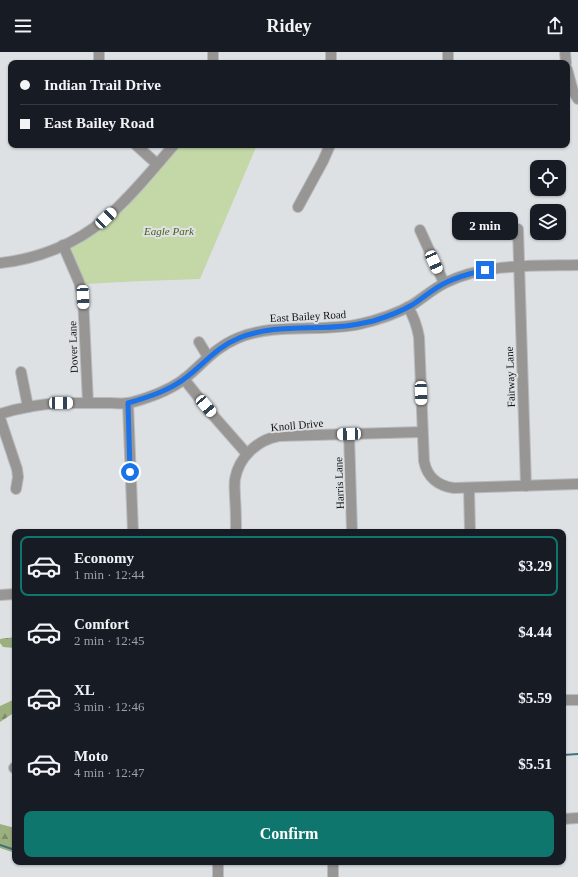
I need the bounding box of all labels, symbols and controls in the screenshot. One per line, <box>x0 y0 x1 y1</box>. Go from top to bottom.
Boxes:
icon: menu <box>12 15 34 37</box>
icon: share <box>544 15 566 37</box>
text: Ridey <box>267 16 312 36</box>
text: Indian Trail Drive <box>44 77 161 93</box>
text: East Bailey Road <box>44 115 154 131</box>
map controls <box>530 160 566 240</box>
button: locate <box>530 160 566 196</box>
button: layers <box>530 204 566 240</box>
car <box>93 205 119 231</box>
callout: 2 min <box>452 212 518 240</box>
text: 2 min <box>469 218 501 233</box>
park label: Eagle Park <box>143 225 195 237</box>
car <box>424 249 444 275</box>
route end <box>476 261 494 279</box>
car <box>76 285 90 309</box>
street label: East Bailey Road <box>270 308 347 324</box>
street label: Dover Lane <box>66 321 80 373</box>
street label: Fairway Lane <box>503 346 517 408</box>
car <box>415 381 427 405</box>
car <box>194 393 218 419</box>
car <box>49 397 73 409</box>
street label: Knoll Drive <box>270 417 324 433</box>
car <box>337 428 361 440</box>
street label: Harris Lane <box>332 457 346 509</box>
route start <box>121 463 139 481</box>
icon: car <box>26 548 62 584</box>
text: Economy <box>74 550 134 566</box>
text: $3.29 <box>518 558 552 574</box>
text: 1 min · 12:44 <box>74 567 144 582</box>
icon: car <box>26 614 62 650</box>
text: Comfort <box>74 616 129 632</box>
text: $4.44 <box>518 624 552 640</box>
text: 2 min · 12:45 <box>74 633 144 648</box>
icon: car <box>26 680 62 716</box>
text: XL <box>74 682 95 698</box>
text: $5.59 <box>518 690 552 706</box>
text: 3 min · 12:46 <box>74 699 144 714</box>
icon: car <box>26 746 62 782</box>
text: Moto <box>74 748 108 764</box>
text: $5.51 <box>518 756 552 772</box>
text: 4 min · 12:47 <box>74 765 144 780</box>
button: Confirm <box>24 811 554 857</box>

